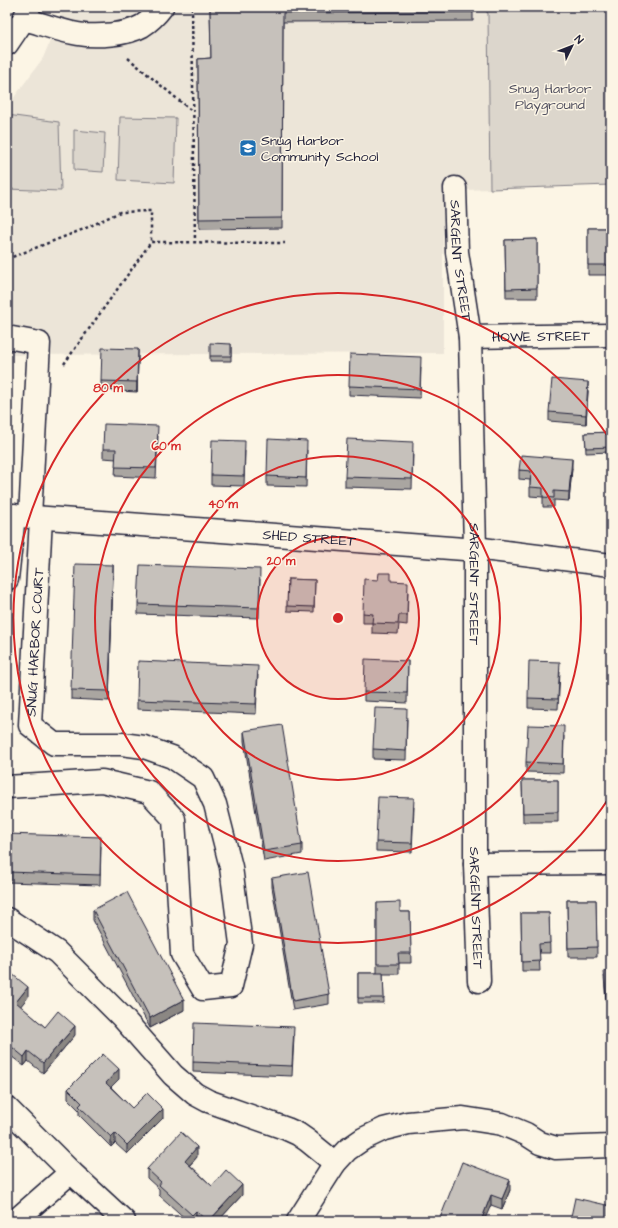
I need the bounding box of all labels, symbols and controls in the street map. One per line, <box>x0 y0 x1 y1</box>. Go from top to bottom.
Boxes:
north arrow <box>552 26 592 66</box>
text: N <box>571 32 587 47</box>
park label: Snug Harbor Playground <box>509 79 592 115</box>
place label: Snug Harbor Community School <box>261 131 379 167</box>
school or university icon: Snug Harbor Community School <box>238 138 258 158</box>
street label: SARGENT STREET <box>444 200 477 323</box>
street label: HOWE STREET <box>492 326 590 348</box>
text: 80 m <box>93 380 123 397</box>
text: 60 m <box>151 438 181 455</box>
text: 40 m <box>208 496 239 513</box>
street label: SARGENT STREET <box>463 523 484 645</box>
street label: SHED STREET <box>262 525 357 552</box>
text: 20 m <box>266 553 296 570</box>
street label: SNUG HARBOR COURT <box>21 567 49 717</box>
centre of rings <box>331 611 345 625</box>
street label: SARGENT STREET <box>464 847 488 970</box>

